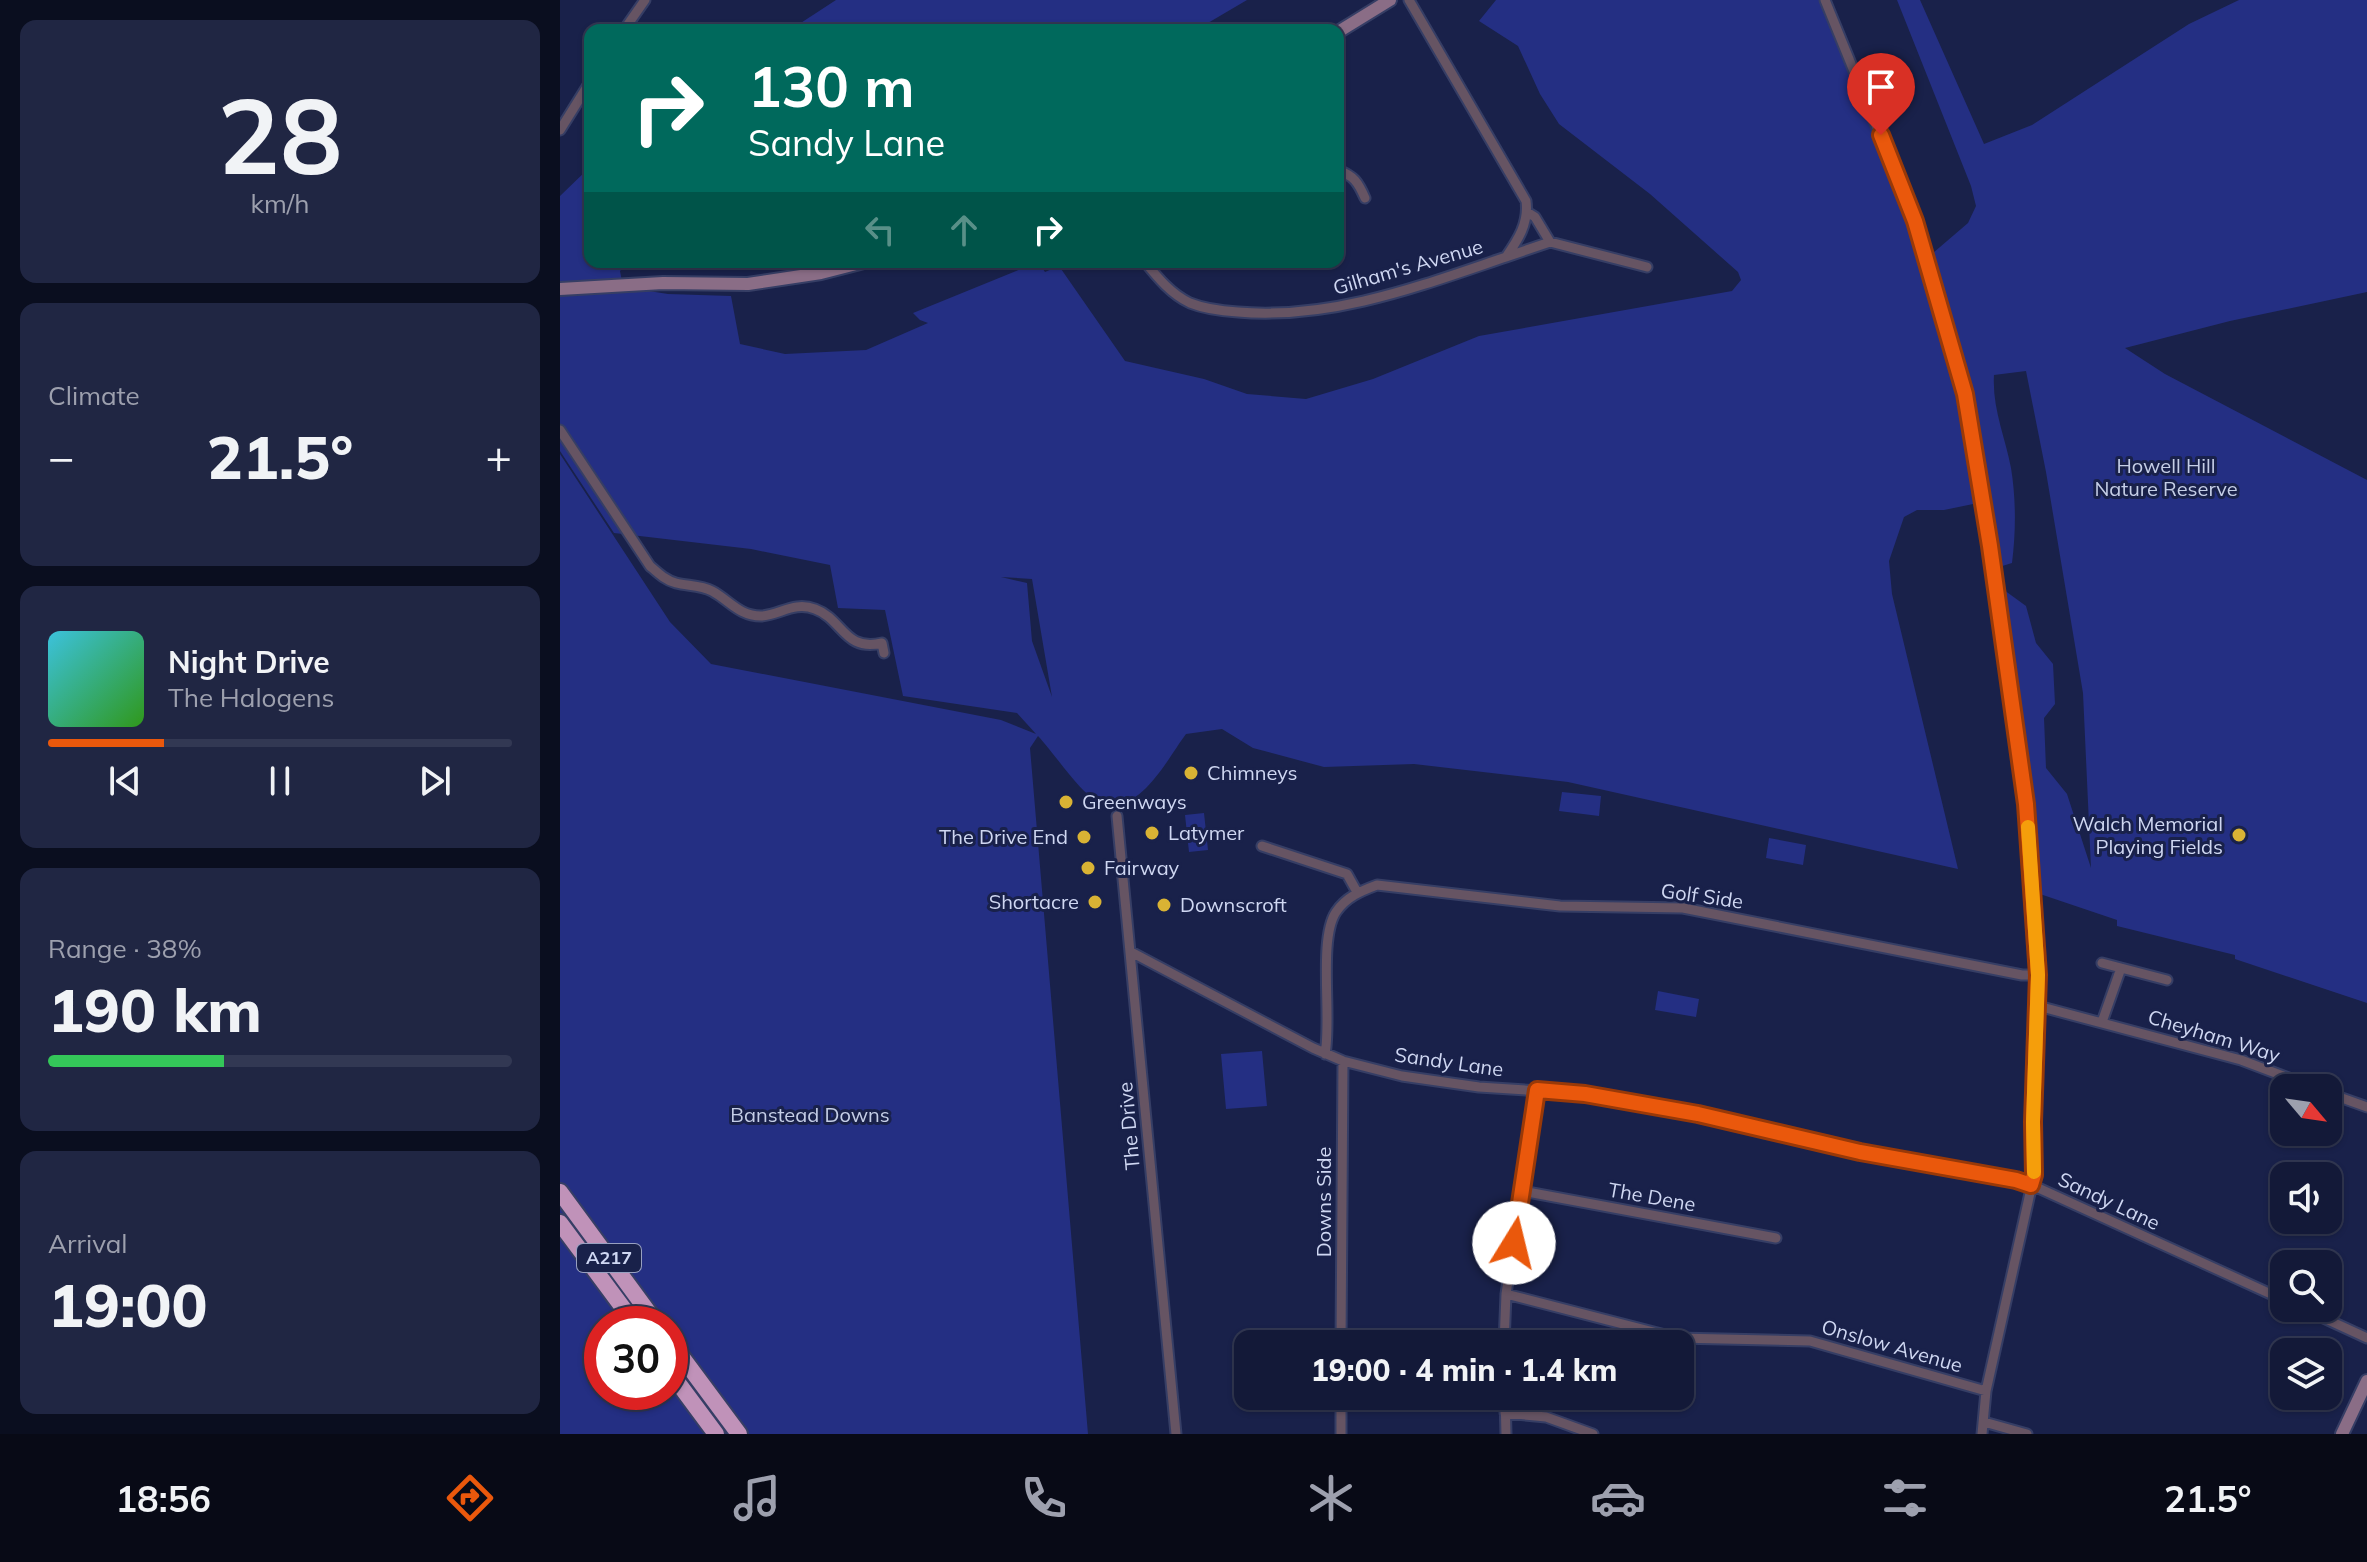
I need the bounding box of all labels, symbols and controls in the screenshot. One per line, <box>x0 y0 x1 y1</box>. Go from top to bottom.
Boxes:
text: 130 m <box>748 51 915 121</box>
pin <box>1847 53 1915 135</box>
icon: right <box>616 56 720 160</box>
icon: arrive <box>1859 65 1903 109</box>
text: 28 <box>218 69 342 200</box>
text: Sandy Lane <box>748 120 945 165</box>
text: km/h <box>251 187 309 220</box>
icon: left <box>858 208 902 252</box>
icon: ahead <box>942 208 986 252</box>
icon: right <box>1026 208 1070 252</box>
street label: Gilham's Avenue <box>1330 233 1486 300</box>
text: Climate <box>48 379 140 412</box>
text: 21.5° <box>207 419 353 494</box>
text: − <box>48 429 74 484</box>
text: + <box>486 429 512 484</box>
park label: Howell Hill Nature Reserve <box>2094 453 2238 501</box>
text: Night Drive <box>168 643 330 681</box>
text: The Halogens <box>168 681 334 714</box>
icon: previous <box>103 759 147 803</box>
icon: pause <box>258 759 302 803</box>
icon: next <box>413 759 457 803</box>
place label: Chimneys <box>1207 760 1298 785</box>
marker: Chimneys <box>1182 764 1200 782</box>
place label: Greenways <box>1082 789 1187 814</box>
marker: Greenways <box>1057 793 1075 811</box>
place label: Walch Memorial Playing Fields <box>2073 811 2223 859</box>
place label: Latymer <box>1168 820 1245 845</box>
place label: The Drive End <box>939 824 1068 849</box>
marker: Latymer <box>1143 824 1161 842</box>
marker: Walch Memorial Playing Fields <box>2230 826 2248 844</box>
marker: The Drive End <box>1075 828 1093 846</box>
place label: Fairway <box>1104 855 1180 880</box>
marker: Fairway <box>1079 859 1097 877</box>
street label: Golf Side <box>1659 877 1745 914</box>
place label: Shortacre <box>989 889 1079 914</box>
place label: Downscroft <box>1180 892 1287 917</box>
marker: Shortacre <box>1086 893 1104 911</box>
marker: Downscroft <box>1155 896 1173 914</box>
text: Range · 38% <box>48 932 202 965</box>
text: 190 km <box>48 972 262 1047</box>
street label: Cheyham Way <box>2145 1004 2284 1068</box>
street label: Sandy Lane <box>1393 1042 1505 1082</box>
north arrow <box>2270 1074 2342 1146</box>
map controls <box>2270 1074 2342 1410</box>
street label: The Drive <box>1112 1081 1145 1171</box>
park label: Banstead Downs <box>730 1102 890 1127</box>
street label: Downs Side <box>1311 1147 1336 1257</box>
button: sound <box>2270 1162 2342 1234</box>
street label: Sandy Lane <box>2054 1166 2164 1235</box>
street label: The Dene <box>1606 1177 1698 1216</box>
position arrow <box>1472 1201 1556 1285</box>
text: Arrival <box>48 1227 128 1260</box>
road number: A217 <box>577 1244 641 1272</box>
button: search <box>2270 1250 2342 1322</box>
text: 19:00 <box>48 1267 208 1342</box>
speed limit sign: 30 <box>584 1306 688 1410</box>
street label: Onslow Avenue <box>1819 1313 1965 1378</box>
button: layers <box>2270 1338 2342 1410</box>
text: 19:00 · 4 min · 1.4 km <box>1311 1351 1617 1389</box>
icon: directions <box>442 1470 498 1526</box>
icon: music <box>729 1470 785 1526</box>
icon: phone <box>1016 1470 1072 1526</box>
icon: climate <box>1303 1470 1359 1526</box>
icon: car <box>1590 1470 1646 1526</box>
icon: filters <box>1877 1470 1933 1526</box>
text: 18:56 <box>116 1476 211 1521</box>
text: 21.5° <box>2164 1476 2251 1521</box>

